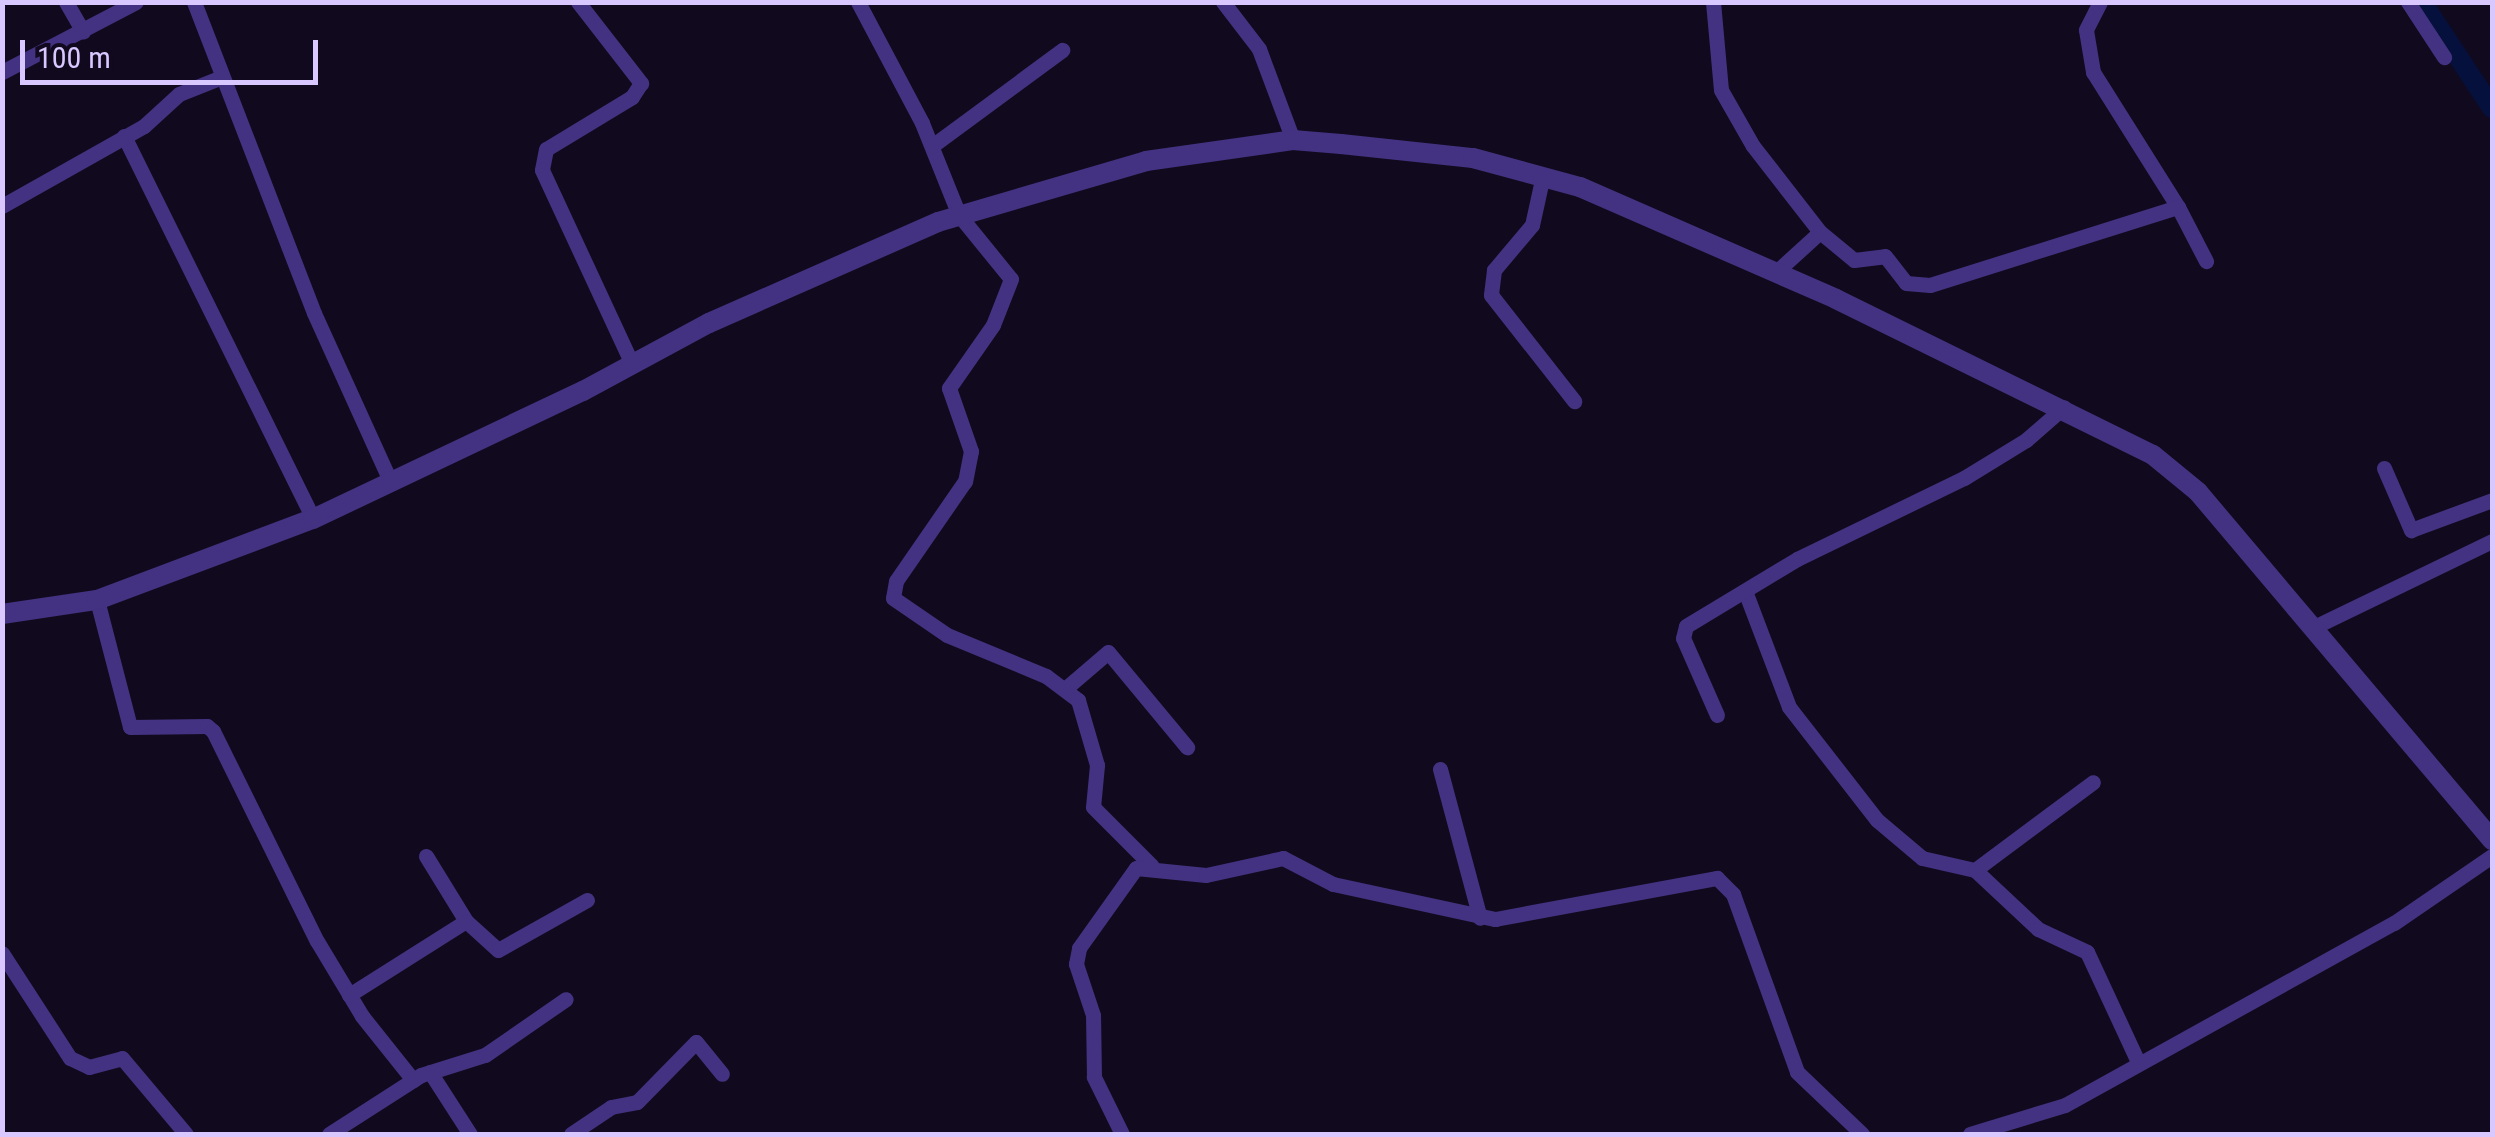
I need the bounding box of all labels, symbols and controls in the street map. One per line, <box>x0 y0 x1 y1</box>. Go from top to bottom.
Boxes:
scale bar <box>25 20 322 82</box>
text: 100 m <box>37 40 111 75</box>

